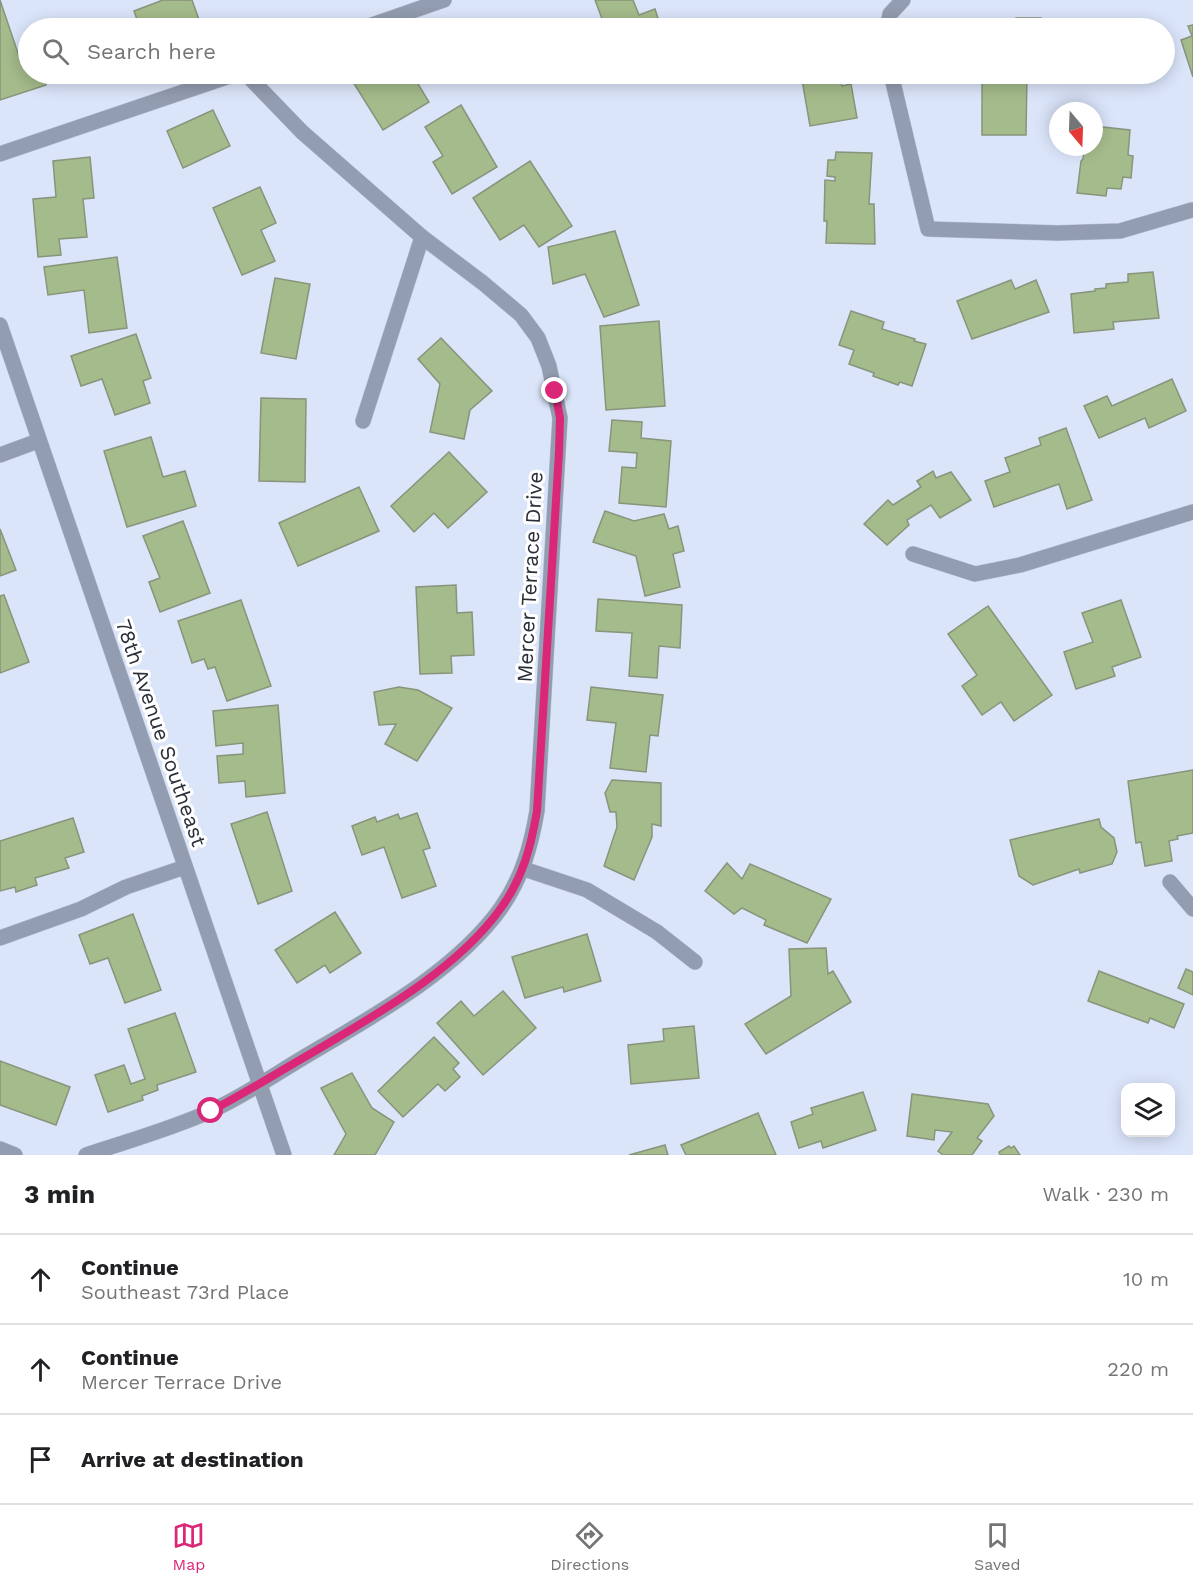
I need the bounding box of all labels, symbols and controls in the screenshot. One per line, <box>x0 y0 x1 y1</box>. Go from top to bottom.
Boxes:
search box <box>18 18 1175 84</box>
icon: search <box>39 35 72 68</box>
text: Search here <box>87 39 216 64</box>
north arrow <box>1049 102 1103 156</box>
route end <box>541 377 567 403</box>
street label: Mercer Terrace Drive <box>511 471 548 683</box>
street label: 78th Avenue Southeast <box>111 616 212 850</box>
map controls <box>1121 1083 1175 1137</box>
button: layers <box>1121 1083 1175 1137</box>
route start <box>197 1097 223 1123</box>
text: 3 min <box>24 1179 95 1209</box>
text: Walk · 230 m <box>1042 1182 1169 1206</box>
text: Continue <box>81 1255 179 1280</box>
icon: ahead <box>24 1263 57 1296</box>
text: 10 m <box>1123 1267 1169 1291</box>
text: Southeast 73rd Place <box>81 1280 289 1304</box>
text: Continue <box>81 1345 179 1370</box>
icon: ahead <box>24 1353 57 1386</box>
text: 220 m <box>1107 1357 1169 1381</box>
text: Mercer Terrace Drive <box>81 1370 282 1394</box>
icon: arrive <box>24 1443 57 1476</box>
text: Arrive at destination <box>81 1447 304 1472</box>
tab: Map <box>172 1519 205 1574</box>
tab: Directions <box>550 1519 629 1574</box>
tab: Saved <box>974 1519 1021 1574</box>

